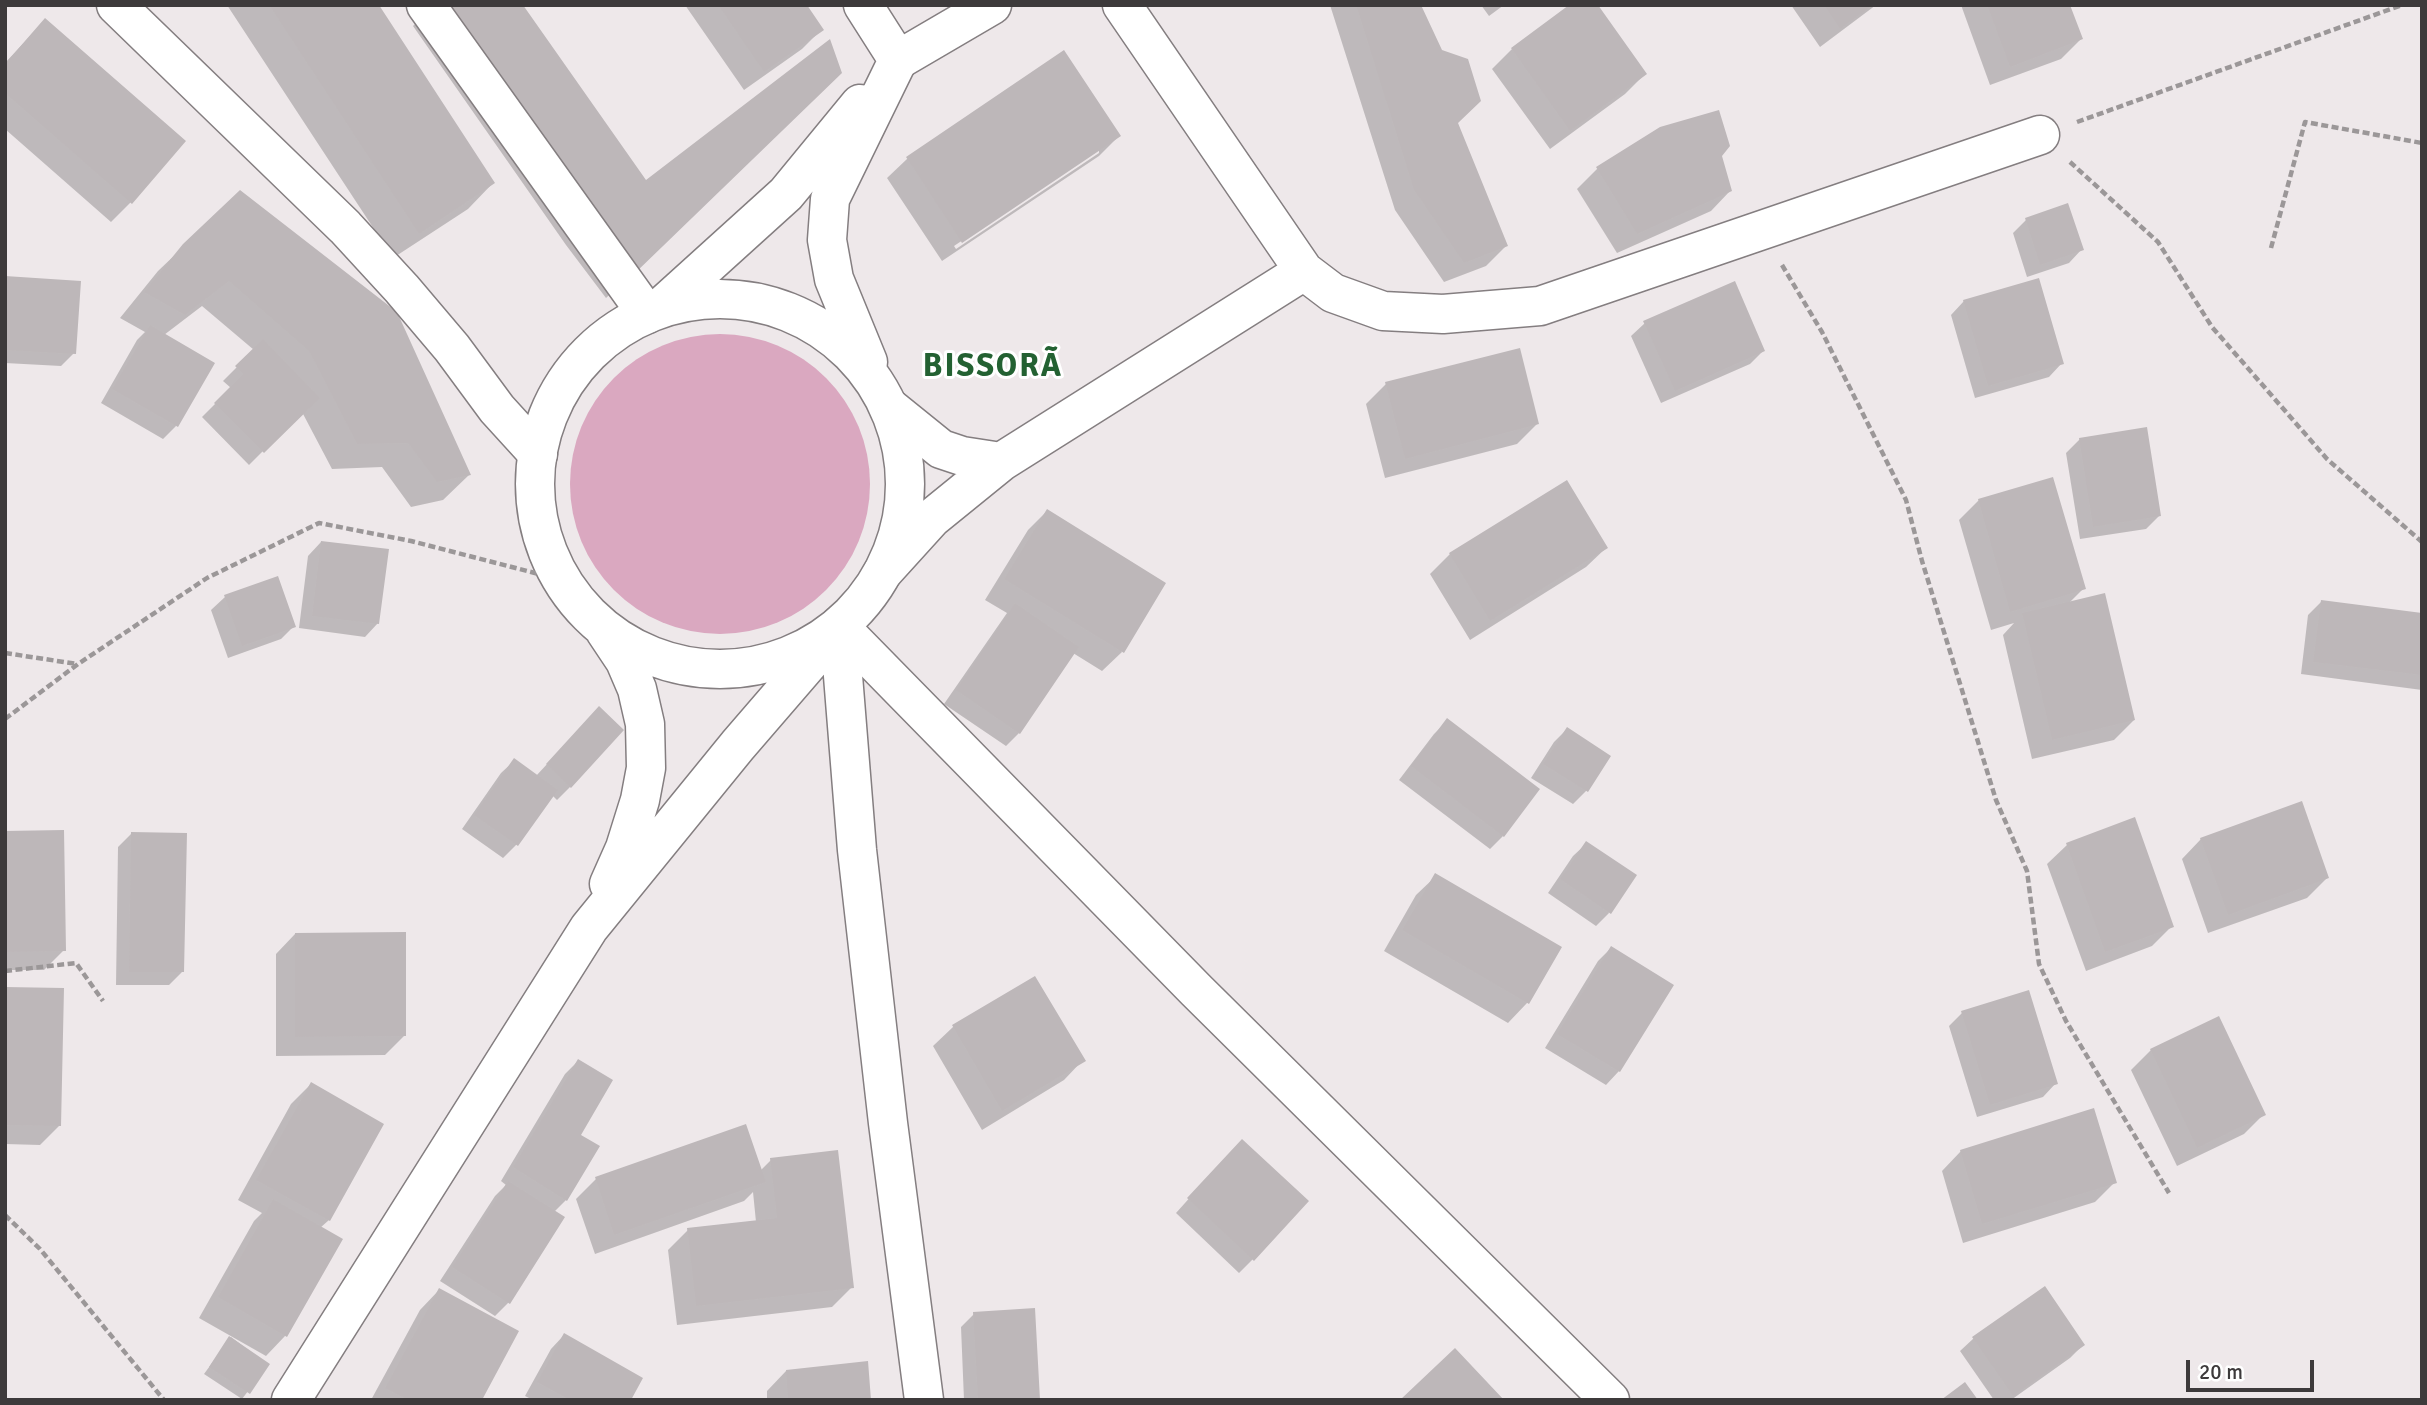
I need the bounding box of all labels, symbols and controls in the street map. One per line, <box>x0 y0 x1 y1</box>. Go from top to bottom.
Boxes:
district label: BISSORÃ <box>924 349 1062 387</box>
scale bar <box>2189 1346 2317 1390</box>
text: 20 m <box>2199 1359 2243 1385</box>

